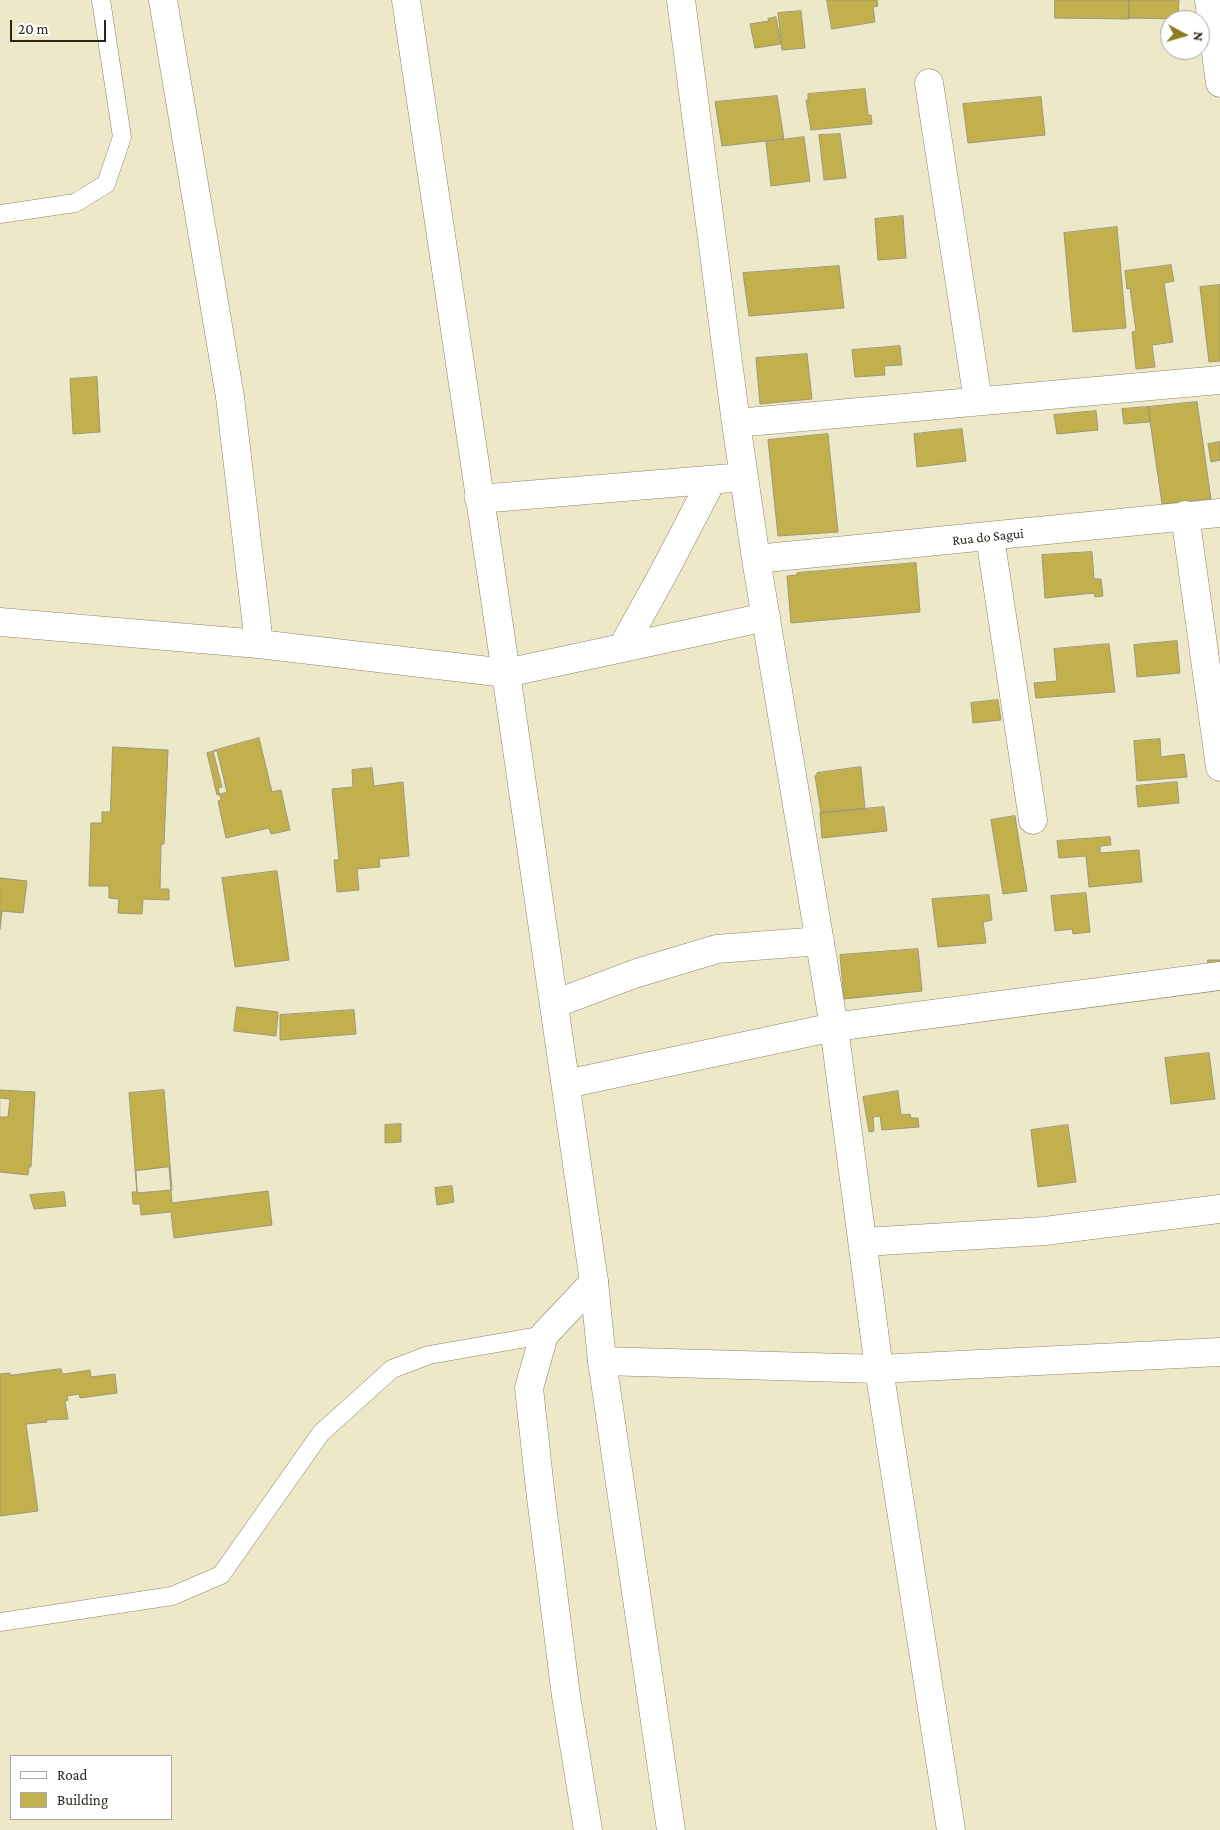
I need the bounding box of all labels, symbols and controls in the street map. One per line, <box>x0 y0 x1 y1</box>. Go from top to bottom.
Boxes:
scale bar <box>12 10 109 42</box>
north arrow <box>1160 10 1210 60</box>
text: 20 m <box>18 21 49 37</box>
text: N <box>1190 31 1207 42</box>
street label: Rua do Sagui <box>951 525 1025 549</box>
legend <box>10 1755 172 1820</box>
text: Road <box>57 1767 87 1783</box>
text: Building <box>57 1792 108 1808</box>

